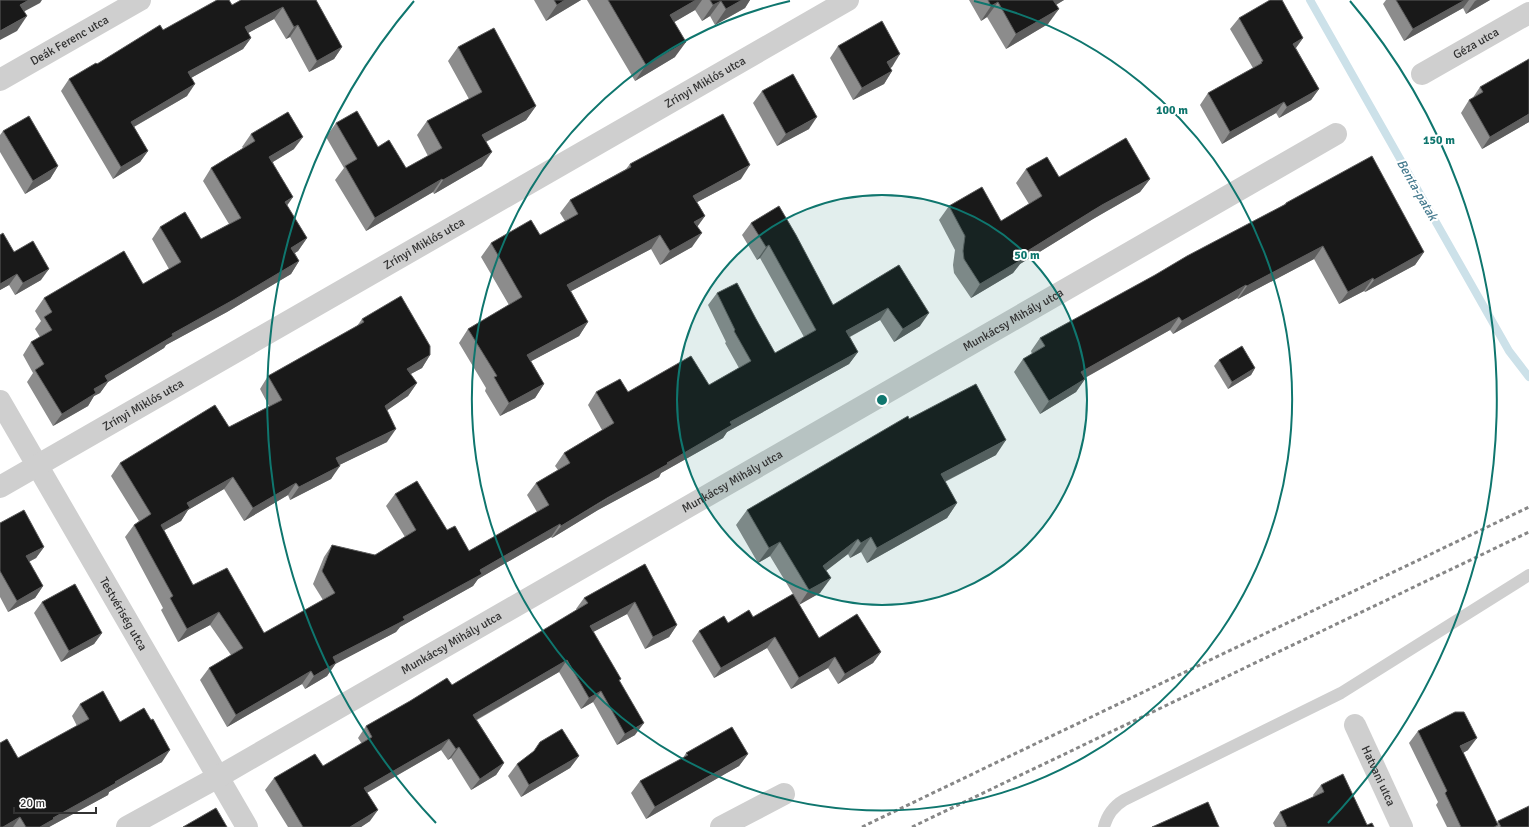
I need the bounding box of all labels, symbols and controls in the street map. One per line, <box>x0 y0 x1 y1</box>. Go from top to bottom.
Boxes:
street label: Deák Ferenc utca <box>28 12 111 69</box>
street label: Géza utca <box>1450 24 1501 62</box>
street label: Zrínyi Miklós utca <box>662 53 748 111</box>
text: 100 m <box>1156 103 1188 118</box>
text: 150 m <box>1423 133 1455 148</box>
water label: Benta-patak <box>1393 156 1442 225</box>
street label: Zrínyi Miklós utca <box>381 214 467 273</box>
text: 50 m <box>1014 248 1040 263</box>
street label: Munkácsy Mihály utca <box>960 285 1066 355</box>
street label: Zrínyi Miklós utca <box>100 376 186 434</box>
centre of rings <box>875 393 889 407</box>
street label: Munkácsy Mihály utca <box>679 446 785 516</box>
street label: Testvériség utca <box>96 574 151 653</box>
street label: Munkácsy Mihály utca <box>398 608 504 678</box>
street label: Hatvani utca <box>1358 743 1399 808</box>
scale bar <box>14 789 96 815</box>
text: 20 m <box>20 796 45 811</box>

